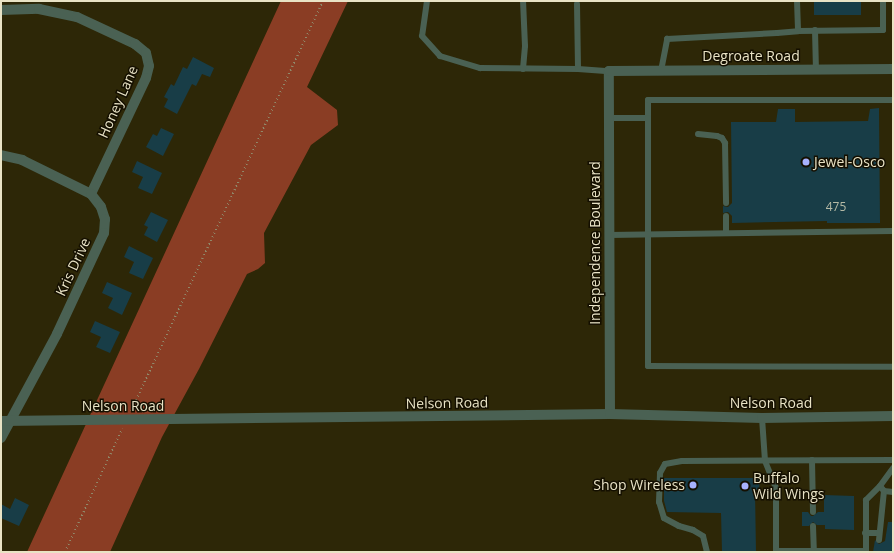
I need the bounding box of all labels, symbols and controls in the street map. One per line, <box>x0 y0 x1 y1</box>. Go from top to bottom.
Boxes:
street label: Degroate Road <box>702 48 800 64</box>
street label: Honey Lane <box>95 63 141 141</box>
place label: Jewel-Osco <box>814 154 885 170</box>
marker: Jewel-Osco <box>801 157 811 167</box>
street label: Independence Boulevard <box>587 161 603 325</box>
house number: 475 <box>826 200 846 214</box>
street label: Kris Drive <box>52 235 94 299</box>
street label: Nelson Road <box>406 394 488 412</box>
street label: Nelson Road <box>730 395 812 411</box>
street label: Nelson Road <box>82 398 164 414</box>
place label: Buffalo Wild Wings <box>753 470 825 502</box>
place label: Shop Wireless <box>593 477 685 493</box>
marker: Shop Wireless <box>688 480 698 490</box>
marker: Buffalo Wild Wings <box>740 481 750 491</box>

